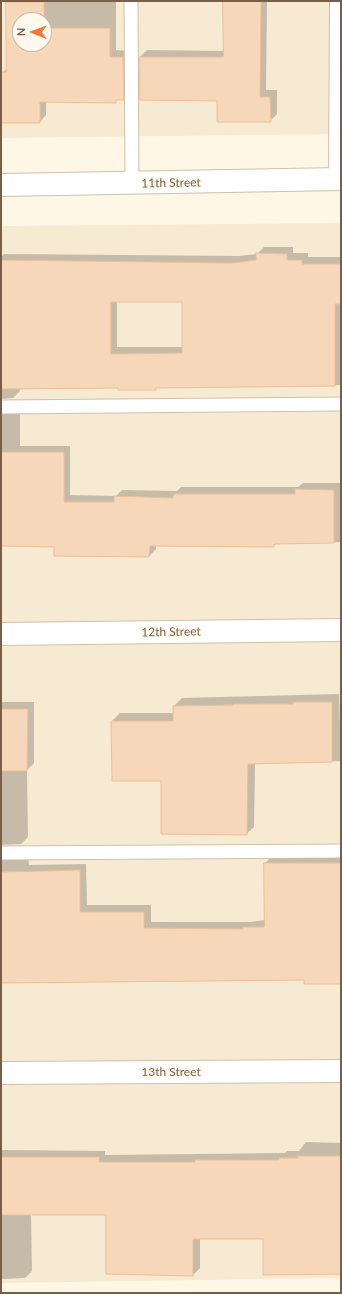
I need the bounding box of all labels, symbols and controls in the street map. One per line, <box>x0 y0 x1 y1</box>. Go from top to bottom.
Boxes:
north arrow <box>12 12 52 52</box>
text: N <box>14 27 27 36</box>
street label: 11th Street <box>141 175 201 191</box>
street label: 12th Street <box>141 624 201 640</box>
street label: 13th Street <box>141 1065 201 1079</box>

